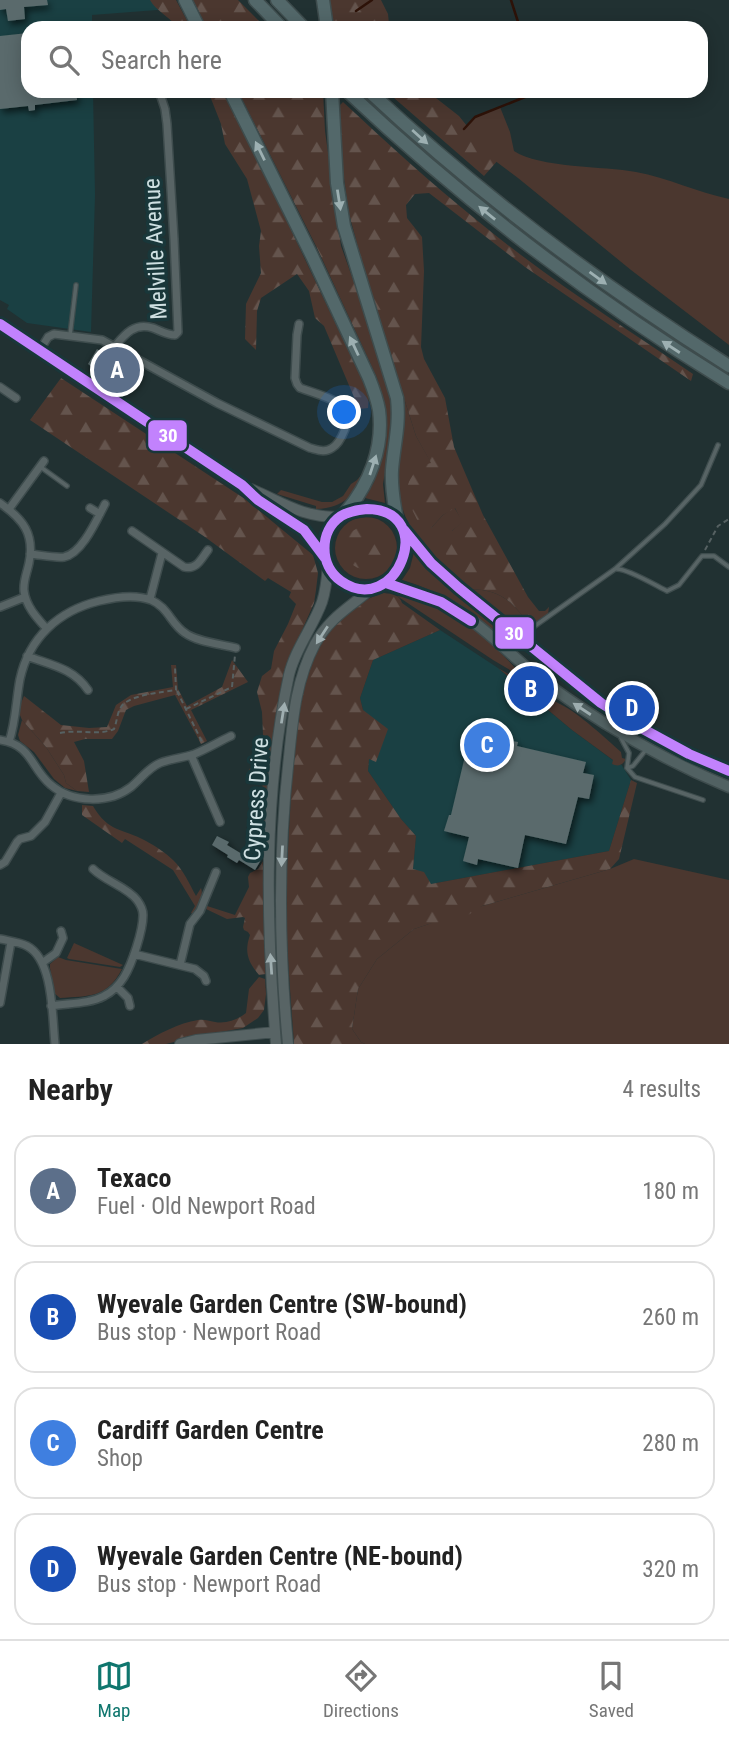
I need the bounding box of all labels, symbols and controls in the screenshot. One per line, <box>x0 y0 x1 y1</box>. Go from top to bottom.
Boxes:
search box <box>21 21 708 98</box>
icon: search <box>45 41 83 79</box>
text: Search here <box>101 45 222 75</box>
one-way arrow <box>411 129 429 145</box>
one-way arrow <box>254 141 265 161</box>
street label: Melville Avenue <box>138 178 173 320</box>
one-way arrow <box>334 189 345 211</box>
one-way arrow <box>479 206 496 221</box>
one-way arrow <box>589 271 607 285</box>
one-way arrow <box>348 336 359 356</box>
one-way arrow <box>662 340 680 354</box>
pin: A <box>94 344 140 396</box>
your location <box>327 395 361 429</box>
line badge: 30 <box>147 419 188 452</box>
text: 30 <box>158 424 178 447</box>
one-way arrow <box>368 454 378 475</box>
line badge: 30 <box>494 616 535 650</box>
text: 30 <box>504 622 524 645</box>
one-way arrow <box>315 625 328 645</box>
pin: B <box>508 663 554 715</box>
pin: D <box>609 682 655 734</box>
one-way arrow <box>278 702 289 724</box>
one-way arrow <box>573 702 592 715</box>
pin: C <box>464 719 510 771</box>
street label: Cypress Drive <box>239 736 274 862</box>
one-way arrow <box>276 845 287 867</box>
one-way arrow <box>265 953 276 975</box>
text: Nearby <box>28 1072 113 1107</box>
text: 4 results <box>623 1076 701 1103</box>
text: Texaco <box>97 1163 171 1193</box>
text: A <box>46 1178 60 1205</box>
text: 180 m <box>642 1178 699 1205</box>
text: Fuel · Old Newport Road <box>97 1193 316 1220</box>
text: Wyevale Garden Centre (SW-bound) <box>97 1289 467 1319</box>
text: B <box>47 1304 59 1331</box>
text: 260 m <box>642 1304 699 1331</box>
text: Bus stop · Newport Road <box>97 1319 321 1346</box>
text: Cardiff Garden Centre <box>97 1415 324 1445</box>
text: C <box>46 1430 60 1457</box>
text: 280 m <box>642 1430 699 1457</box>
text: Shop <box>97 1445 143 1472</box>
text: Wyevale Garden Centre (NE-bound) <box>97 1541 463 1571</box>
text: D <box>47 1556 60 1583</box>
text: 320 m <box>642 1556 699 1583</box>
text: Bus stop · Newport Road <box>97 1571 321 1598</box>
tab: Map <box>95 1657 133 1722</box>
tab: Directions <box>323 1657 399 1722</box>
tab: Saved <box>589 1657 634 1722</box>

